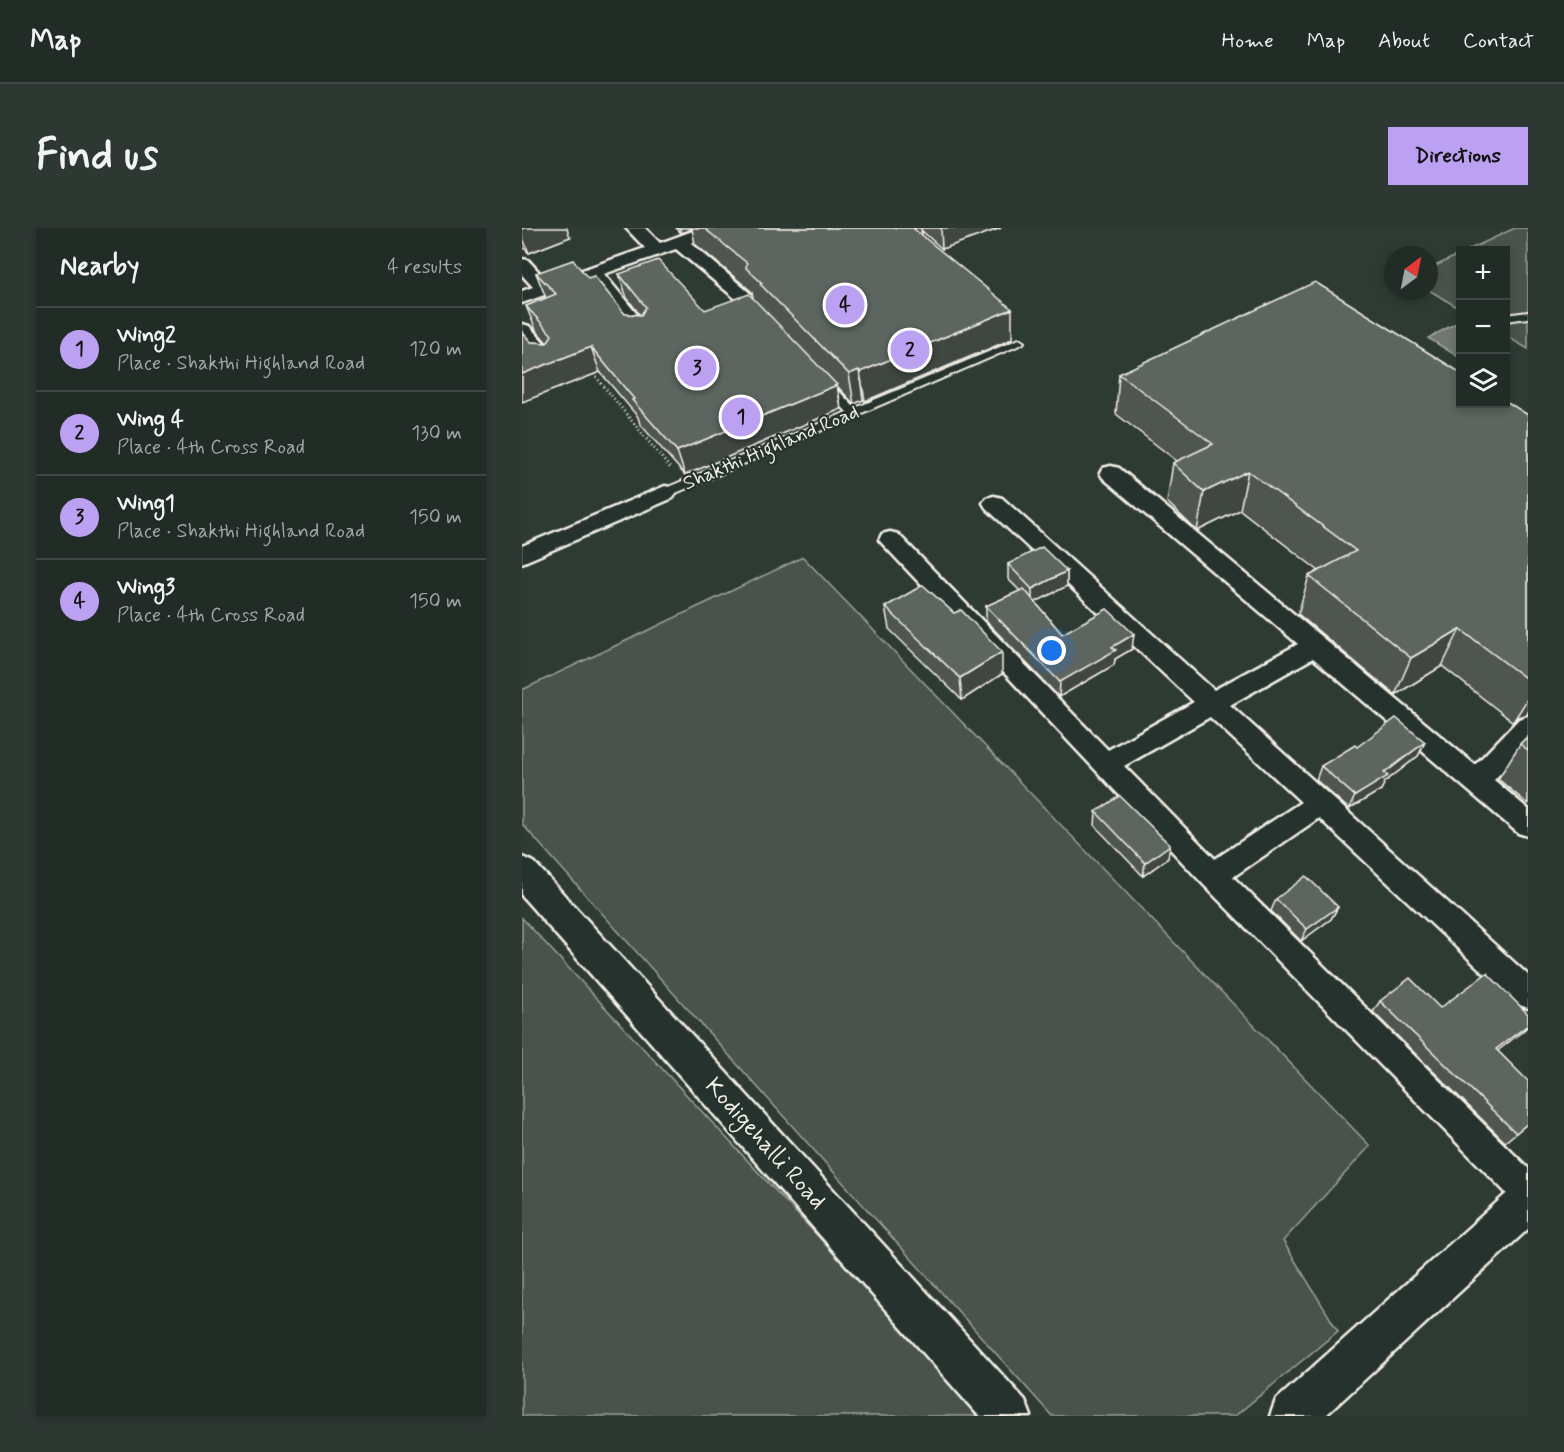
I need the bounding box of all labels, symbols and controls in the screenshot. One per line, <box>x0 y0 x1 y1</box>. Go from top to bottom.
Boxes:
text: Map <box>30 23 81 60</box>
text: Home <box>1222 27 1274 55</box>
text: Map <box>1307 27 1345 55</box>
text: About <box>1378 27 1430 55</box>
text: Contact <box>1463 27 1534 55</box>
button: Directions <box>1388 127 1528 185</box>
text: Find us <box>36 129 158 184</box>
north arrow <box>1384 246 1438 300</box>
map controls <box>1456 246 1510 408</box>
button: + <box>1456 246 1510 300</box>
text: Nearby <box>60 250 139 284</box>
text: 4 results <box>387 254 462 281</box>
pin: 4 <box>826 282 864 328</box>
button: − <box>1456 300 1510 354</box>
text: Wing2 <box>117 322 176 350</box>
pin: 2 <box>890 328 930 372</box>
text: 1 <box>75 336 84 363</box>
text: 120 m <box>409 336 462 363</box>
pin: 3 <box>678 346 717 390</box>
text: Place · Shakthi Highland Road <box>117 350 365 377</box>
button: layers <box>1456 354 1510 408</box>
pin: 1 <box>722 394 760 440</box>
street label: Shakthi Highland Road <box>679 399 864 499</box>
text: Wing 4 <box>117 406 184 434</box>
text: 2 <box>75 420 84 447</box>
text: 130 m <box>411 420 462 447</box>
text: Place · 4th Cross Road <box>117 434 305 461</box>
text: Wing1 <box>117 490 175 518</box>
text: 3 <box>75 504 84 531</box>
text: 150 m <box>409 504 462 531</box>
text: Place · Shakthi Highland Road <box>117 518 365 545</box>
text: Wing3 <box>117 574 175 602</box>
text: 4 <box>74 588 85 615</box>
text: 150 m <box>409 588 462 615</box>
text: Place · 4th Cross Road <box>117 602 305 629</box>
your location <box>1037 636 1066 665</box>
street label: Kodigehalli Road <box>696 1072 832 1218</box>

